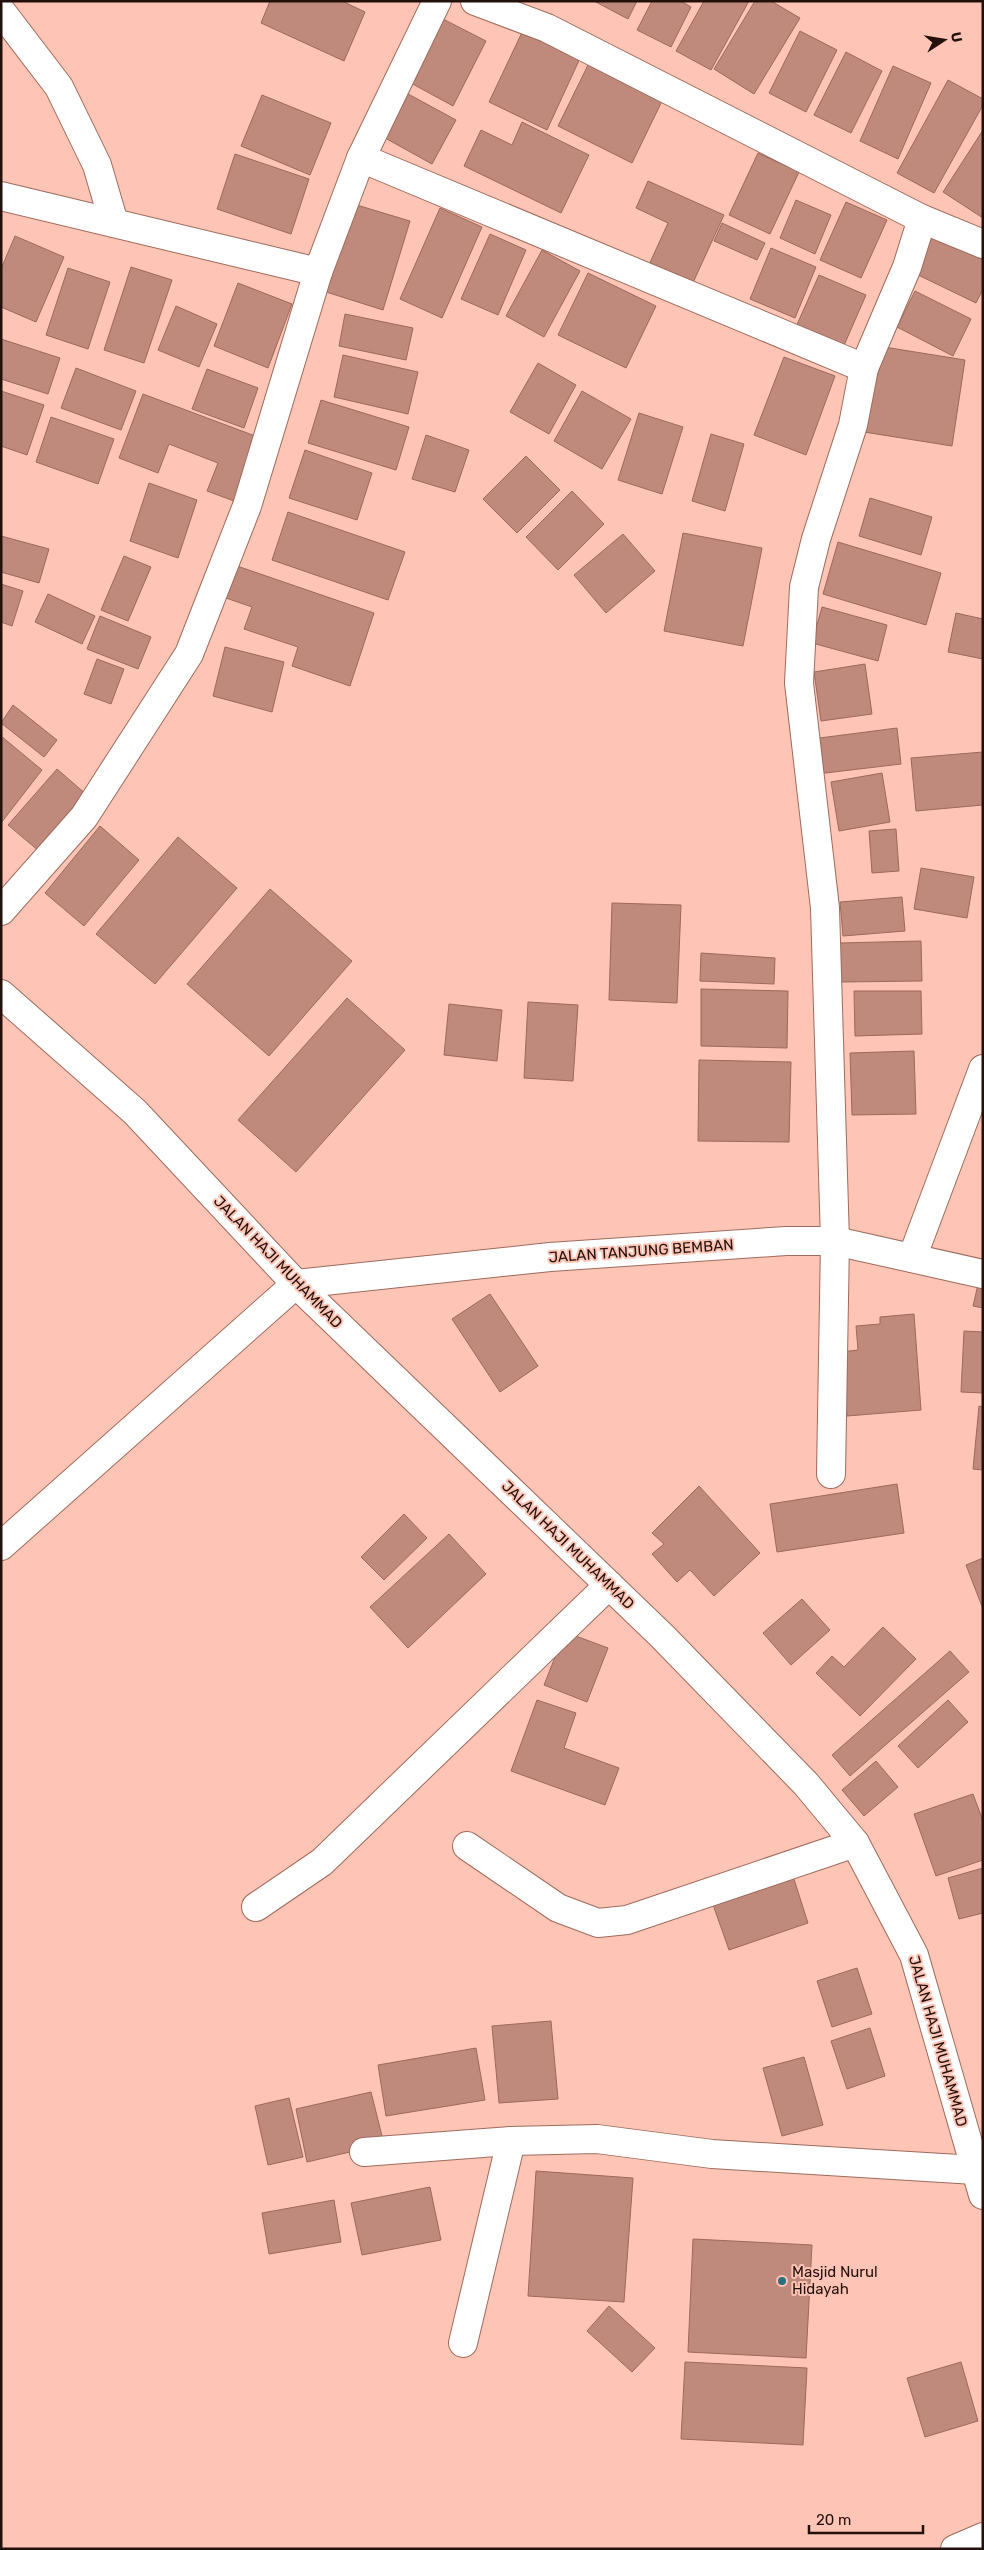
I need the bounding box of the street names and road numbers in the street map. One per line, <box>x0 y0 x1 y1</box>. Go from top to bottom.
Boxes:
street label: JALAN HAJI MUHAMMAD <box>210 1192 346 1332</box>
street label: JALAN TANJUNG BEMBAN <box>548 1236 734 1266</box>
street label: JALAN HAJI MUHAMMAD <box>498 1477 638 1613</box>
street label: JALAN HAJI MUHAMMAD <box>905 1953 971 2129</box>

